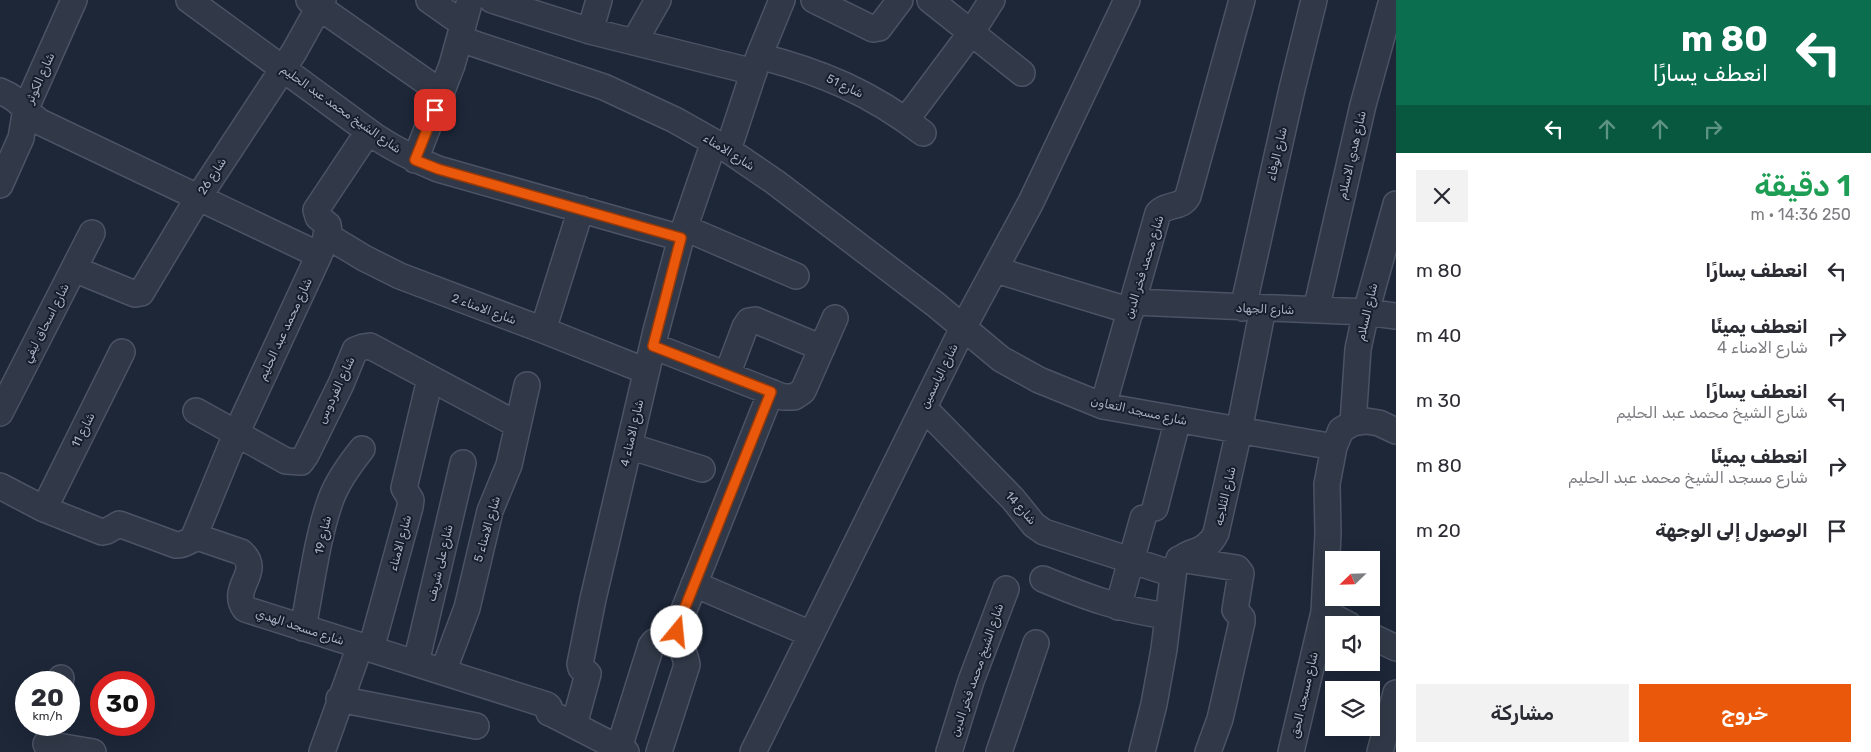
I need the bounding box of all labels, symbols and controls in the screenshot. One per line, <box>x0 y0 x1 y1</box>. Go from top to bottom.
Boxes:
text: 80 m <box>1681 18 1768 60</box>
icon: left <box>1786 20 1851 85</box>
street label: شارع الكوثر <box>22 50 59 107</box>
text: انعطف يسارًا <box>1652 60 1768 87</box>
street label: شارع الشيخ محمد عبد الحليم <box>277 62 404 158</box>
street label: شارع 51 <box>823 71 866 102</box>
pin <box>414 89 456 131</box>
icon: arrive <box>421 96 449 124</box>
street label: شارع هدي الاسلام <box>1335 109 1371 201</box>
icon: left <box>1540 115 1568 143</box>
icon: ahead <box>1593 115 1621 143</box>
icon: ahead <box>1646 115 1674 143</box>
icon: right <box>1699 115 1727 143</box>
street label: شارع الوفاء <box>1264 125 1292 183</box>
street label: شارع الامناء <box>700 131 757 175</box>
street label: شارع 26 <box>195 155 231 198</box>
text: 1 دقيقة <box>1754 168 1851 204</box>
button: close <box>1416 170 1468 222</box>
text: 250 m · 14:36 <box>1751 205 1851 224</box>
street label: شارع محمد فخر الدين <box>1122 213 1168 321</box>
icon: left <box>1823 257 1851 285</box>
text: 80 m <box>1416 259 1462 282</box>
text: انعطف يسارًا <box>1705 259 1808 282</box>
street label: شارع محمد عبد الحليم <box>255 276 317 383</box>
street label: شارع اسحاق ليفي <box>20 281 74 366</box>
street label: شارع السلام <box>1354 282 1382 343</box>
street label: شارع الامناء 2 <box>449 291 518 329</box>
street label: شارع الجهاد <box>1235 301 1295 319</box>
text: انعطف يمينًا <box>1711 315 1808 338</box>
icon: right <box>1823 322 1851 350</box>
text: 40 m <box>1416 324 1461 347</box>
text: شارع الامناء 4 <box>1717 338 1808 357</box>
street label: شارع الياسمين <box>917 341 963 412</box>
street label: شارع الفردوس <box>314 354 359 427</box>
text: انعطف يسارًا <box>1705 380 1808 403</box>
icon: left <box>1823 387 1851 415</box>
text: 30 m <box>1416 389 1461 412</box>
street label: شارع مسجد التعاون <box>1089 394 1189 430</box>
street label: شارع الامناء 4 <box>617 398 648 468</box>
text: شارع الشيخ محمد عبد الحليم <box>1616 403 1808 422</box>
street label: شارع 11 <box>68 410 99 451</box>
text: انعطف يمينًا <box>1711 445 1808 468</box>
icon: right <box>1823 452 1851 480</box>
text: 80 m <box>1416 454 1462 477</box>
street label: شارع الثلاجه <box>1211 465 1241 527</box>
text: شارع مسجد الشيخ محمد عبد الحليم <box>1568 468 1808 487</box>
street label: شارع 14 <box>1001 489 1039 529</box>
street label: شارع الامناء 5 <box>471 494 505 564</box>
street label: شارع الامناء <box>386 513 416 573</box>
street label: شارع 19 <box>312 514 336 556</box>
icon: arrive <box>1823 517 1851 545</box>
text: 20 m <box>1416 519 1461 542</box>
text: الوصول إلى الوجهة <box>1655 519 1808 542</box>
street label: شارع على شريف <box>424 523 458 603</box>
north arrow <box>1325 551 1380 606</box>
map controls <box>1325 551 1380 736</box>
street label: شارع الشيخ محمد فخر الدين <box>948 601 1008 739</box>
position arrow <box>650 605 702 657</box>
street label: شارع مسجد الهدي <box>253 606 346 650</box>
button: sound <box>1325 616 1380 671</box>
street label: شارع مسجد الحق <box>1287 650 1323 740</box>
speed limit sign: 30 <box>90 671 155 736</box>
button: layers <box>1325 681 1380 736</box>
text: 20 <box>31 683 64 712</box>
button: مشاركة <box>1416 684 1629 742</box>
button: خروج <box>1639 684 1851 742</box>
text: km/h <box>33 709 62 723</box>

